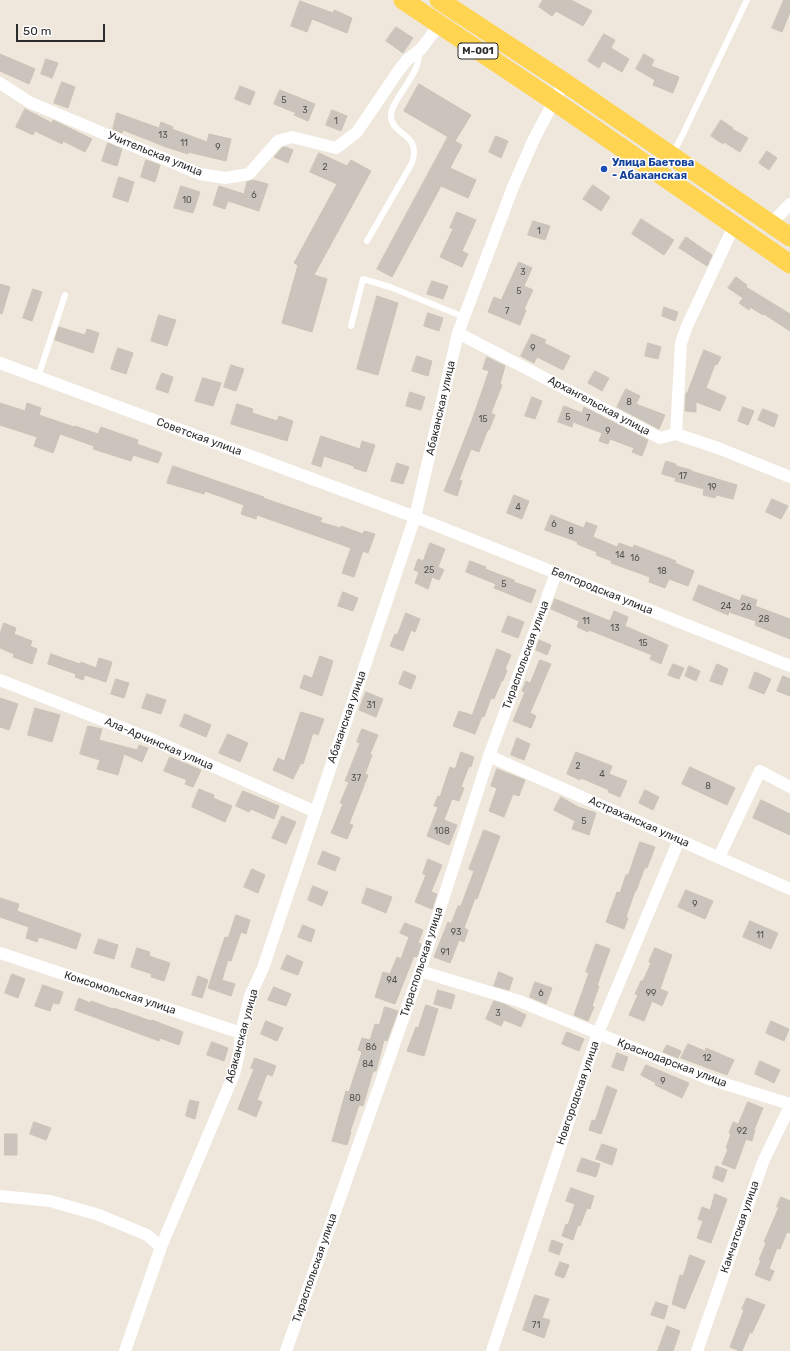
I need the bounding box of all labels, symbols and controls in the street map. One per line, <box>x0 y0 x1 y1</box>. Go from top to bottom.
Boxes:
scale bar <box>18 16 107 42</box>
text: 50 m <box>23 24 51 38</box>
road number: M-001 <box>458 43 498 59</box>
house number: 5 <box>281 95 287 105</box>
house number: 3 <box>302 105 308 115</box>
house number: 1 <box>334 116 338 126</box>
street label: Учительская улица <box>106 129 204 179</box>
house number: 13 <box>158 130 168 140</box>
house number: 11 <box>180 138 188 148</box>
house number: 9 <box>215 142 221 152</box>
place label: Улица Баетова - Абаканская <box>612 156 694 182</box>
house number: 2 <box>322 162 328 172</box>
marker: Улица Баетова - Абаканская <box>599 164 609 174</box>
house number: 6 <box>251 190 257 200</box>
house number: 10 <box>182 195 192 205</box>
house number: 1 <box>537 226 541 236</box>
house number: 3 <box>520 267 526 277</box>
house number: 5 <box>516 286 522 296</box>
house number: 7 <box>505 306 509 316</box>
house number: 9 <box>530 343 536 353</box>
street label: Абаканская улица <box>424 359 458 457</box>
street label: Архангельская улица <box>546 374 652 438</box>
house number: 8 <box>626 397 632 407</box>
house number: 5 <box>565 412 571 422</box>
house number: 7 <box>586 413 590 423</box>
house number: 15 <box>478 414 488 424</box>
street label: Советская улица <box>154 415 244 459</box>
house number: 9 <box>605 426 611 436</box>
house number: 17 <box>679 471 687 481</box>
house number: 19 <box>707 482 717 492</box>
house number: 4 <box>515 502 521 512</box>
house number: 6 <box>551 519 557 529</box>
house number: 8 <box>568 526 574 536</box>
house number: 14 <box>615 550 625 560</box>
house number: 16 <box>630 553 640 563</box>
house number: 25 <box>424 565 434 575</box>
street label: Белгородская улица <box>549 565 655 617</box>
house number: 18 <box>657 566 667 576</box>
house number: 5 <box>501 579 507 589</box>
street label: Тираспольская улица <box>500 599 552 711</box>
house number: 24 <box>721 601 731 611</box>
house number: 26 <box>741 602 751 612</box>
house number: 28 <box>758 614 770 624</box>
house number: 11 <box>582 616 590 626</box>
house number: 13 <box>610 623 620 633</box>
house number: 15 <box>638 638 648 648</box>
street label: Абаканская улица <box>325 669 369 765</box>
house number: 31 <box>366 700 376 710</box>
street label: Ала-Арчинская улица <box>103 715 215 773</box>
house number: 2 <box>575 761 581 771</box>
house number: 4 <box>599 769 605 779</box>
house number: 37 <box>351 773 361 783</box>
house number: 8 <box>705 781 711 791</box>
street label: Астраханская улица <box>587 794 691 850</box>
house number: 5 <box>581 816 587 826</box>
house number: 108 <box>434 826 450 836</box>
house number: 9 <box>692 899 698 909</box>
street label: Тираспольская улица <box>398 905 446 1019</box>
house number: 93 <box>451 927 461 937</box>
house number: 11 <box>756 930 764 940</box>
house number: 91 <box>440 947 450 957</box>
street label: Комсомольская улица <box>62 969 178 1017</box>
house number: 94 <box>387 975 397 985</box>
street label: Абаканская улица <box>223 988 261 1084</box>
house number: 6 <box>538 988 544 998</box>
house number: 99 <box>646 988 656 998</box>
house number: 3 <box>495 1008 501 1018</box>
street label: Краснодарская улица <box>615 1036 729 1090</box>
street label: Новгородская улица <box>554 1039 602 1147</box>
house number: 86 <box>365 1042 377 1052</box>
house number: 12 <box>702 1053 712 1063</box>
house number: 84 <box>362 1059 374 1069</box>
house number: 9 <box>660 1076 666 1086</box>
house number: 80 <box>349 1093 361 1103</box>
house number: 92 <box>737 1126 747 1136</box>
street label: Камчатская улица <box>718 1179 762 1275</box>
street label: Тираспольская улица <box>290 1212 340 1324</box>
house number: 71 <box>532 1320 540 1330</box>

